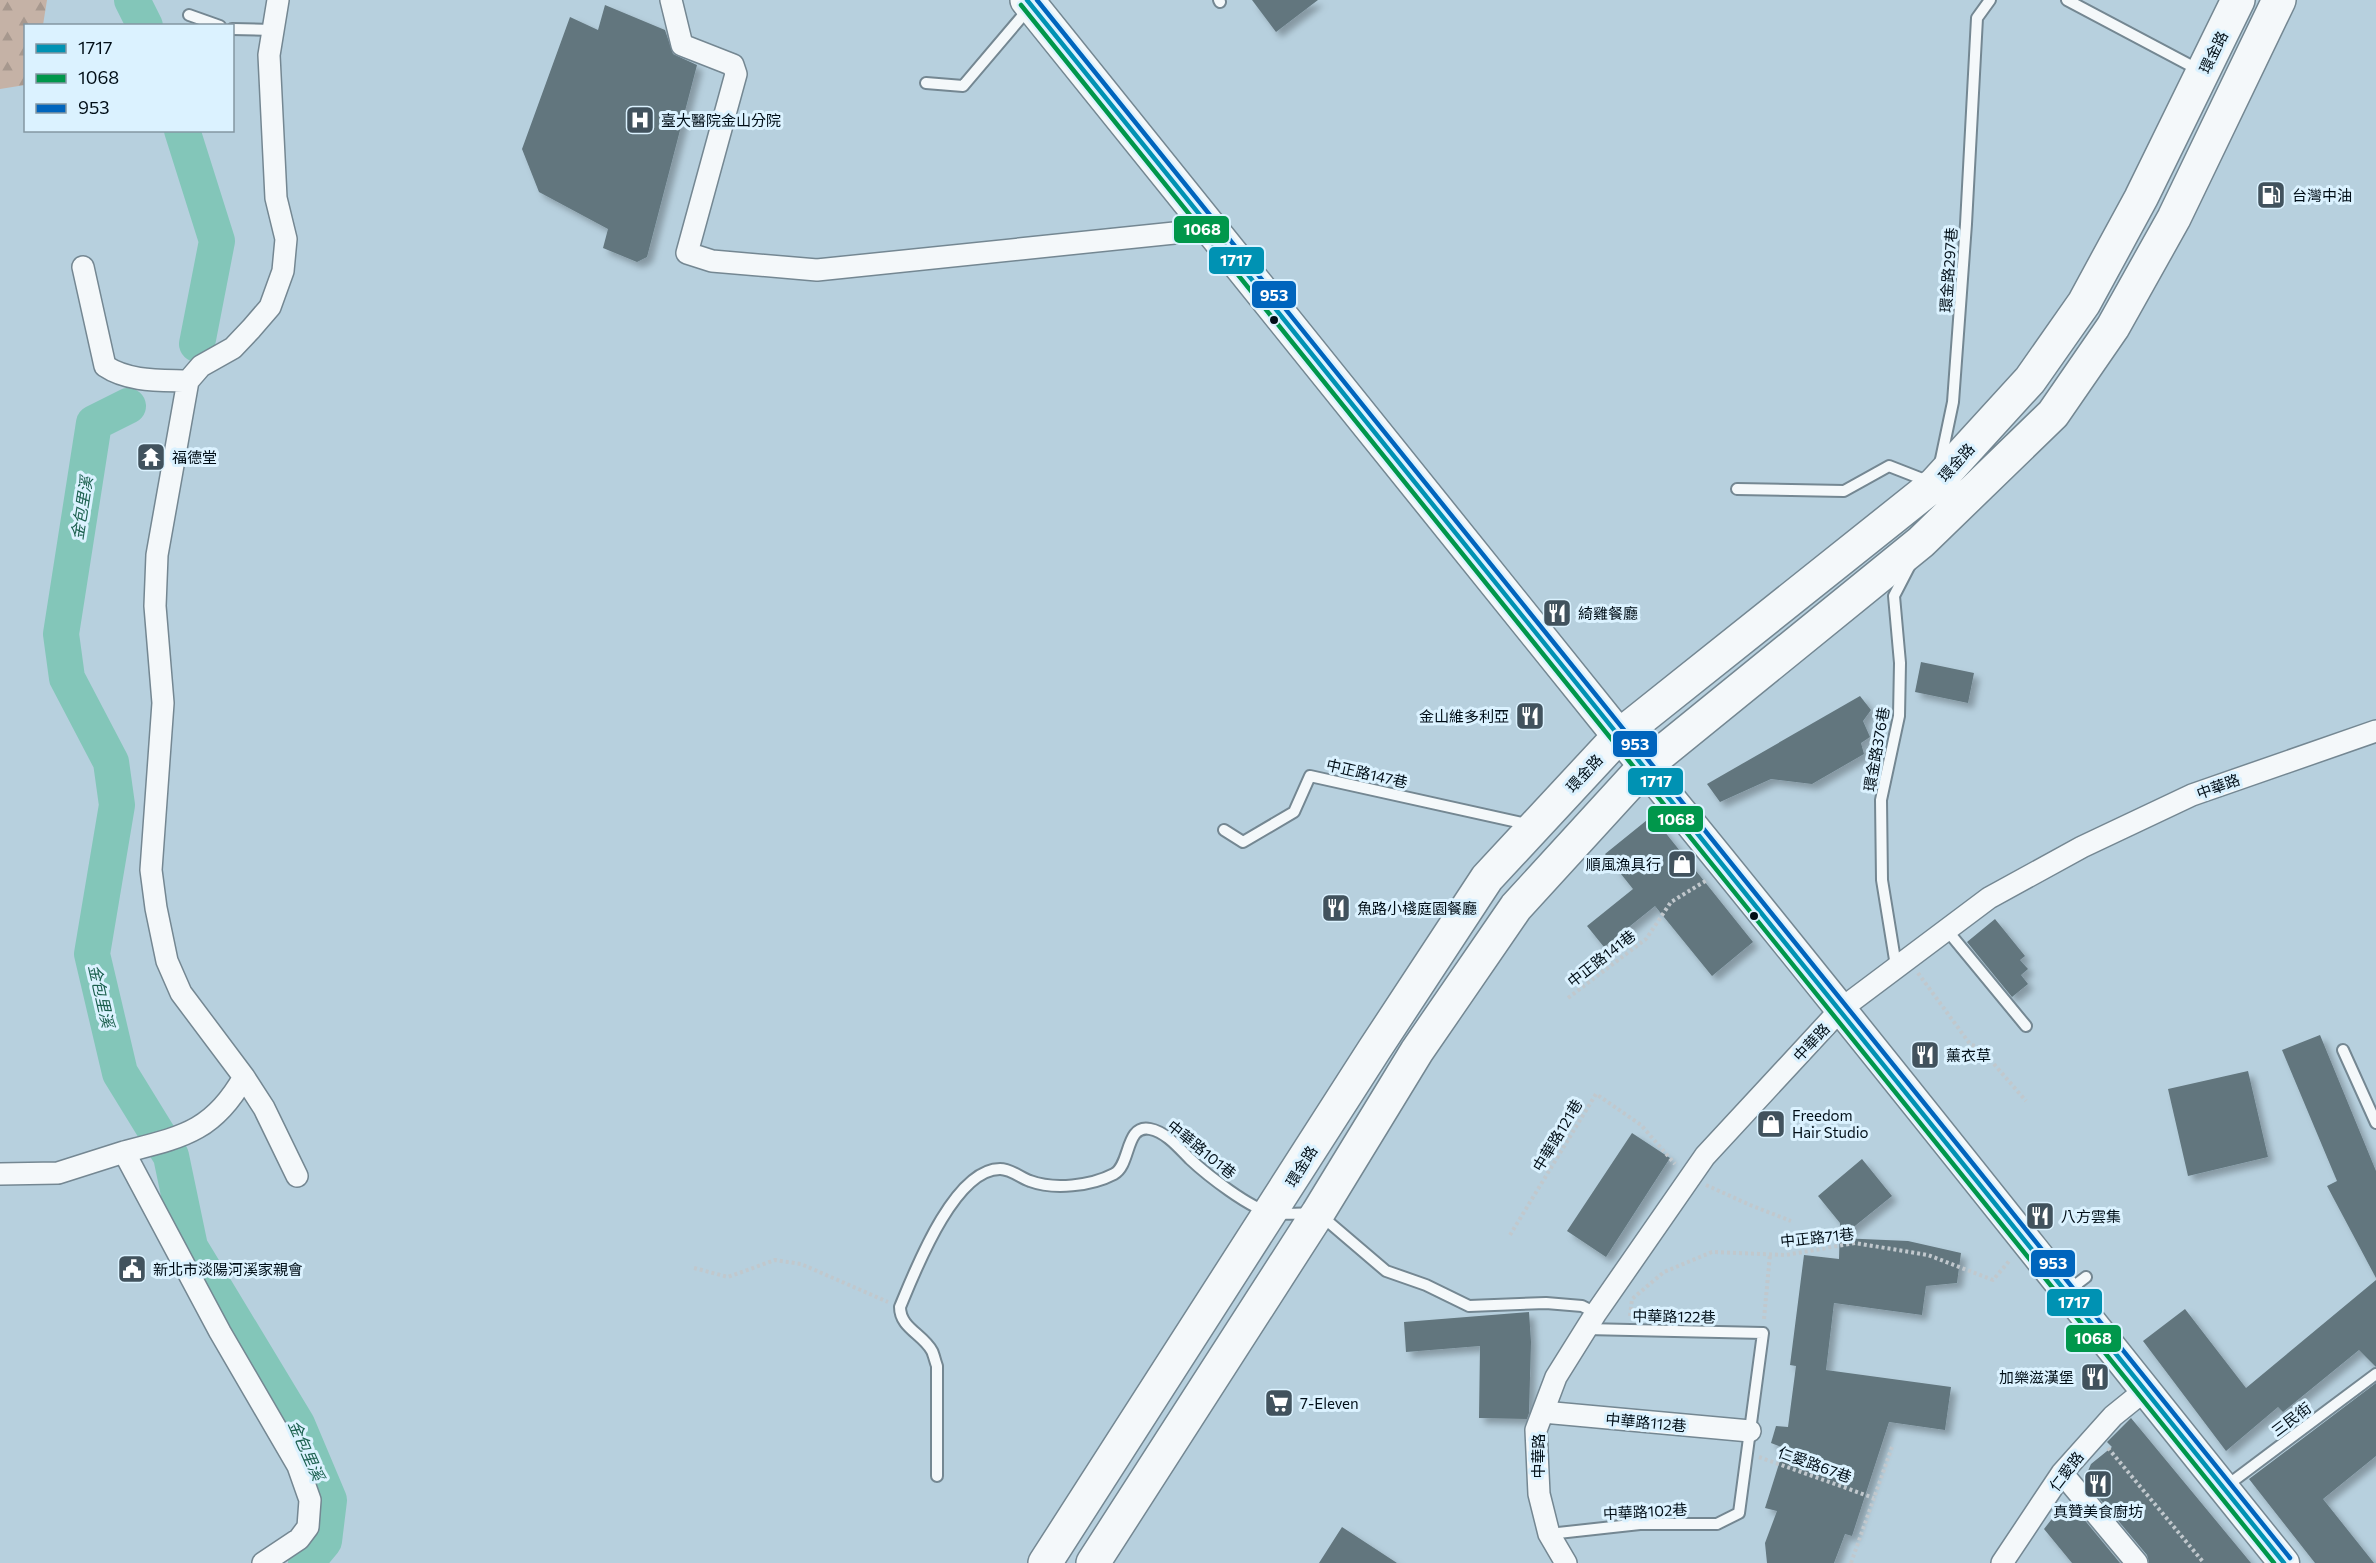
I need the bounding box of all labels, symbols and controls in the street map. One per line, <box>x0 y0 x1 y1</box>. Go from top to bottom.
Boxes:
legend <box>24 24 234 132</box>
street label: 環金路 <box>2195 28 2231 76</box>
text: 1717 <box>78 36 112 58</box>
text: 1068 <box>78 66 119 88</box>
text: 953 <box>78 96 110 118</box>
hospital icon: 臺大醫院金山分院 <box>624 104 656 136</box>
place label: 臺大醫院金山分院 <box>661 111 781 129</box>
fuel station icon: 台灣中油 <box>2255 179 2287 211</box>
place label: 台灣中油 <box>2292 186 2352 204</box>
line badge: 1068 <box>1173 215 1230 244</box>
text: 1068 <box>1183 219 1221 238</box>
street label: 環金路297巷 <box>1936 227 1960 313</box>
line badge: 1717 <box>1208 246 1265 275</box>
text: 1717 <box>1220 250 1252 269</box>
line badge: 953 <box>1251 280 1297 309</box>
text: 953 <box>1260 285 1288 304</box>
unlabelled marker <box>1268 314 1280 326</box>
street label: 環金路 <box>1934 439 1978 485</box>
temple icon: 福德堂 <box>135 441 167 473</box>
place label: 福德堂 <box>172 448 217 466</box>
water label: 金包里溪 <box>67 473 96 541</box>
restaurant icon: 綺雞餐廳 <box>1541 597 1573 629</box>
place label: 綺雞餐廳 <box>1578 604 1638 622</box>
restaurant icon: 金山維多利亞 <box>1514 700 1546 732</box>
street label: 環金路376巷 <box>1860 705 1892 793</box>
place label: 金山維多利亞 <box>1419 707 1509 725</box>
line badge: 953 <box>1612 730 1658 758</box>
text: 953 <box>1621 734 1649 753</box>
street label: 環金路 <box>1562 750 1606 796</box>
street label: 中正路147巷 <box>1325 755 1409 791</box>
line badge: 1717 <box>1627 767 1684 796</box>
street label: 中華路 <box>2194 770 2242 802</box>
text: 1717 <box>1640 771 1672 790</box>
line badge: 1068 <box>1647 805 1704 833</box>
text: 1068 <box>1657 809 1695 828</box>
shop icon: 順風漁具行 <box>1666 848 1698 880</box>
place label: 順風漁具行 <box>1586 855 1661 873</box>
restaurant icon: 魚路小棧庭園餐廳 <box>1320 892 1352 924</box>
place label: 魚路小棧庭園餐廳 <box>1357 899 1477 917</box>
unlabelled marker <box>1748 910 1760 922</box>
street label: 中正路141巷 <box>1563 926 1639 990</box>
water label: 金包里溪 <box>86 963 119 1031</box>
street label: 中華路 <box>1789 1019 1833 1065</box>
restaurant icon: 薰衣草 <box>1909 1039 1941 1071</box>
place label: 薰衣草 <box>1946 1046 1991 1064</box>
street label: 中華路121巷 <box>1528 1096 1586 1174</box>
place label: Freedom Hair Studio <box>1792 1106 1868 1141</box>
shop icon: Freedom Hair Studio <box>1755 1108 1787 1140</box>
street label: 中華路101巷 <box>1164 1116 1240 1182</box>
street label: 環金路 <box>1281 1142 1321 1190</box>
restaurant icon: 八方雲集 <box>2024 1200 2056 1232</box>
place label: 八方雲集 <box>2061 1207 2121 1225</box>
street label: 中正路71巷 <box>1779 1224 1855 1250</box>
line badge: 953 <box>2030 1249 2076 1278</box>
public building icon: 新北市淡陽河溪家親會 <box>116 1253 148 1285</box>
text: 953 <box>2039 1253 2067 1272</box>
place label: 新北市淡陽河溪家親會 <box>153 1260 303 1278</box>
line badge: 1717 <box>2046 1288 2103 1317</box>
text: 1717 <box>2058 1292 2090 1311</box>
street label: 中華路122巷 <box>1632 1306 1716 1326</box>
line badge: 1068 <box>2065 1324 2122 1353</box>
text: 1068 <box>2074 1328 2112 1347</box>
restaurant icon: 加樂滋漢堡 <box>2079 1361 2111 1393</box>
place label: 加樂滋漢堡 <box>1999 1368 2074 1386</box>
supermarket icon: 7-Eleven <box>1263 1387 1295 1419</box>
place label: 7-Eleven <box>1300 1394 1359 1412</box>
street label: 三民街 <box>2268 1398 2314 1440</box>
street label: 中華路112巷 <box>1605 1409 1687 1435</box>
water label: 金包里溪 <box>285 1417 330 1485</box>
street label: 中華路 <box>1529 1433 1547 1479</box>
street label: 仁愛路67巷 <box>1776 1442 1854 1486</box>
street label: 仁愛路 <box>2045 1448 2087 1494</box>
restaurant icon: 真贊美食廚坊 <box>2082 1468 2114 1500</box>
street label: 中華路102巷 <box>1602 1500 1688 1522</box>
place label: 真贊美食廚坊 <box>2053 1502 2143 1520</box>

